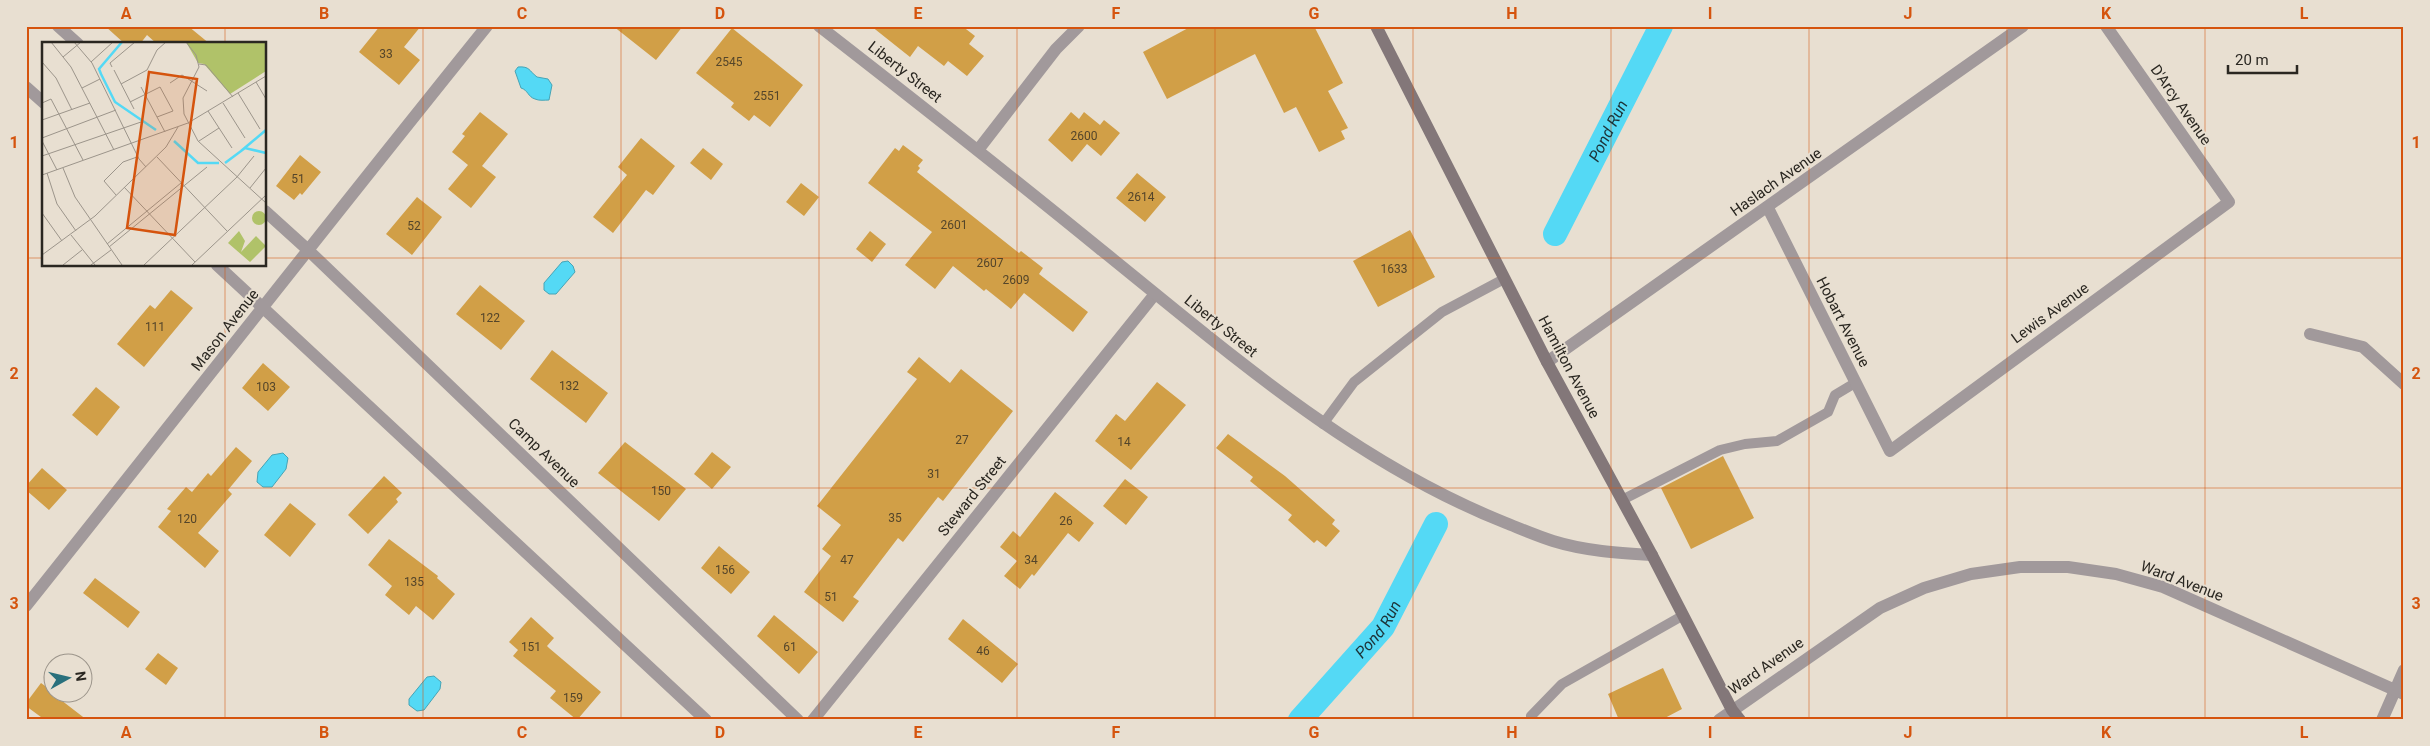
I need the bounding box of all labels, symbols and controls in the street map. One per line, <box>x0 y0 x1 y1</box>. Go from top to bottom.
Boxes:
text: A <box>121 4 132 23</box>
text: B <box>319 4 329 23</box>
text: C <box>517 4 527 23</box>
text: D <box>715 4 725 23</box>
text: E <box>914 4 923 23</box>
text: F <box>1112 4 1121 23</box>
text: G <box>1309 4 1320 23</box>
text: H <box>1506 4 1518 23</box>
text: I <box>1708 4 1712 23</box>
text: J <box>1904 4 1912 23</box>
text: K <box>2101 4 2112 23</box>
text: L <box>2300 4 2309 23</box>
street label: Liberty Street <box>864 38 946 106</box>
inset map <box>42 42 266 266</box>
scale bar <box>2228 42 2296 74</box>
house number: 33 <box>379 47 393 61</box>
text: 20 m <box>2235 51 2269 69</box>
house number: 2545 <box>716 55 743 69</box>
street label: D'Arcy Avenue <box>2147 61 2215 149</box>
house number: 2551 <box>754 89 780 103</box>
water label: Pond Run <box>1584 97 1631 165</box>
house number: 2600 <box>1071 129 1098 143</box>
text: 1 <box>9 133 19 152</box>
text: 1 <box>2411 133 2421 152</box>
street label: Haslach Avenue <box>1727 144 1825 220</box>
house number: 51 <box>291 172 305 186</box>
house number: 2614 <box>1128 190 1155 204</box>
house number: 2601 <box>941 218 967 232</box>
house number: 52 <box>407 219 421 233</box>
house number: 2607 <box>977 256 1004 270</box>
house number: 1633 <box>1381 262 1407 276</box>
house number: 2609 <box>1003 273 1029 287</box>
street label: Hobart Avenue <box>1813 274 1874 370</box>
street label: Lewis Avenue <box>2008 279 2092 347</box>
street label: Mason Avenue <box>188 286 262 374</box>
street label: Liberty Street <box>1181 291 1261 361</box>
house number: 122 <box>480 311 500 325</box>
street label: Hamilton Avenue <box>1534 313 1604 421</box>
house number: 111 <box>145 320 165 334</box>
text: 2 <box>9 364 19 383</box>
text: 2 <box>2411 364 2421 383</box>
house number: 132 <box>559 379 579 393</box>
house number: 103 <box>256 380 276 394</box>
street label: Camp Avenue <box>505 414 583 492</box>
house number: 27 <box>955 433 969 447</box>
house number: 14 <box>1117 435 1131 449</box>
street label: Steward Street <box>934 452 1010 540</box>
house number: 31 <box>927 467 941 481</box>
house number: 150 <box>651 484 671 498</box>
house number: 35 <box>888 511 902 525</box>
house number: 120 <box>177 512 197 526</box>
house number: 26 <box>1059 514 1073 528</box>
house number: 47 <box>840 553 854 567</box>
house number: 34 <box>1024 553 1038 567</box>
street label: Ward Avenue <box>2138 557 2226 605</box>
house number: 156 <box>715 563 735 577</box>
house number: 135 <box>404 575 424 589</box>
house number: 51 <box>824 590 838 604</box>
text: 3 <box>9 594 19 613</box>
text: 3 <box>2411 594 2421 613</box>
water label: Pond Run <box>1351 597 1405 662</box>
street label: Ward Avenue <box>1725 634 1807 698</box>
house number: 151 <box>521 640 541 654</box>
house number: 61 <box>783 640 797 654</box>
house number: 46 <box>976 644 990 658</box>
north arrow <box>42 654 92 704</box>
text: N <box>72 670 89 682</box>
house number: 159 <box>563 691 583 705</box>
text: A <box>121 723 132 742</box>
text: B <box>319 723 329 742</box>
text: C <box>517 723 527 742</box>
text: D <box>715 723 725 742</box>
text: E <box>914 723 923 742</box>
text: F <box>1112 723 1121 742</box>
text: G <box>1309 723 1320 742</box>
text: H <box>1506 723 1518 742</box>
text: I <box>1708 723 1712 742</box>
text: J <box>1904 723 1912 742</box>
text: K <box>2101 723 2112 742</box>
text: L <box>2300 723 2309 742</box>

